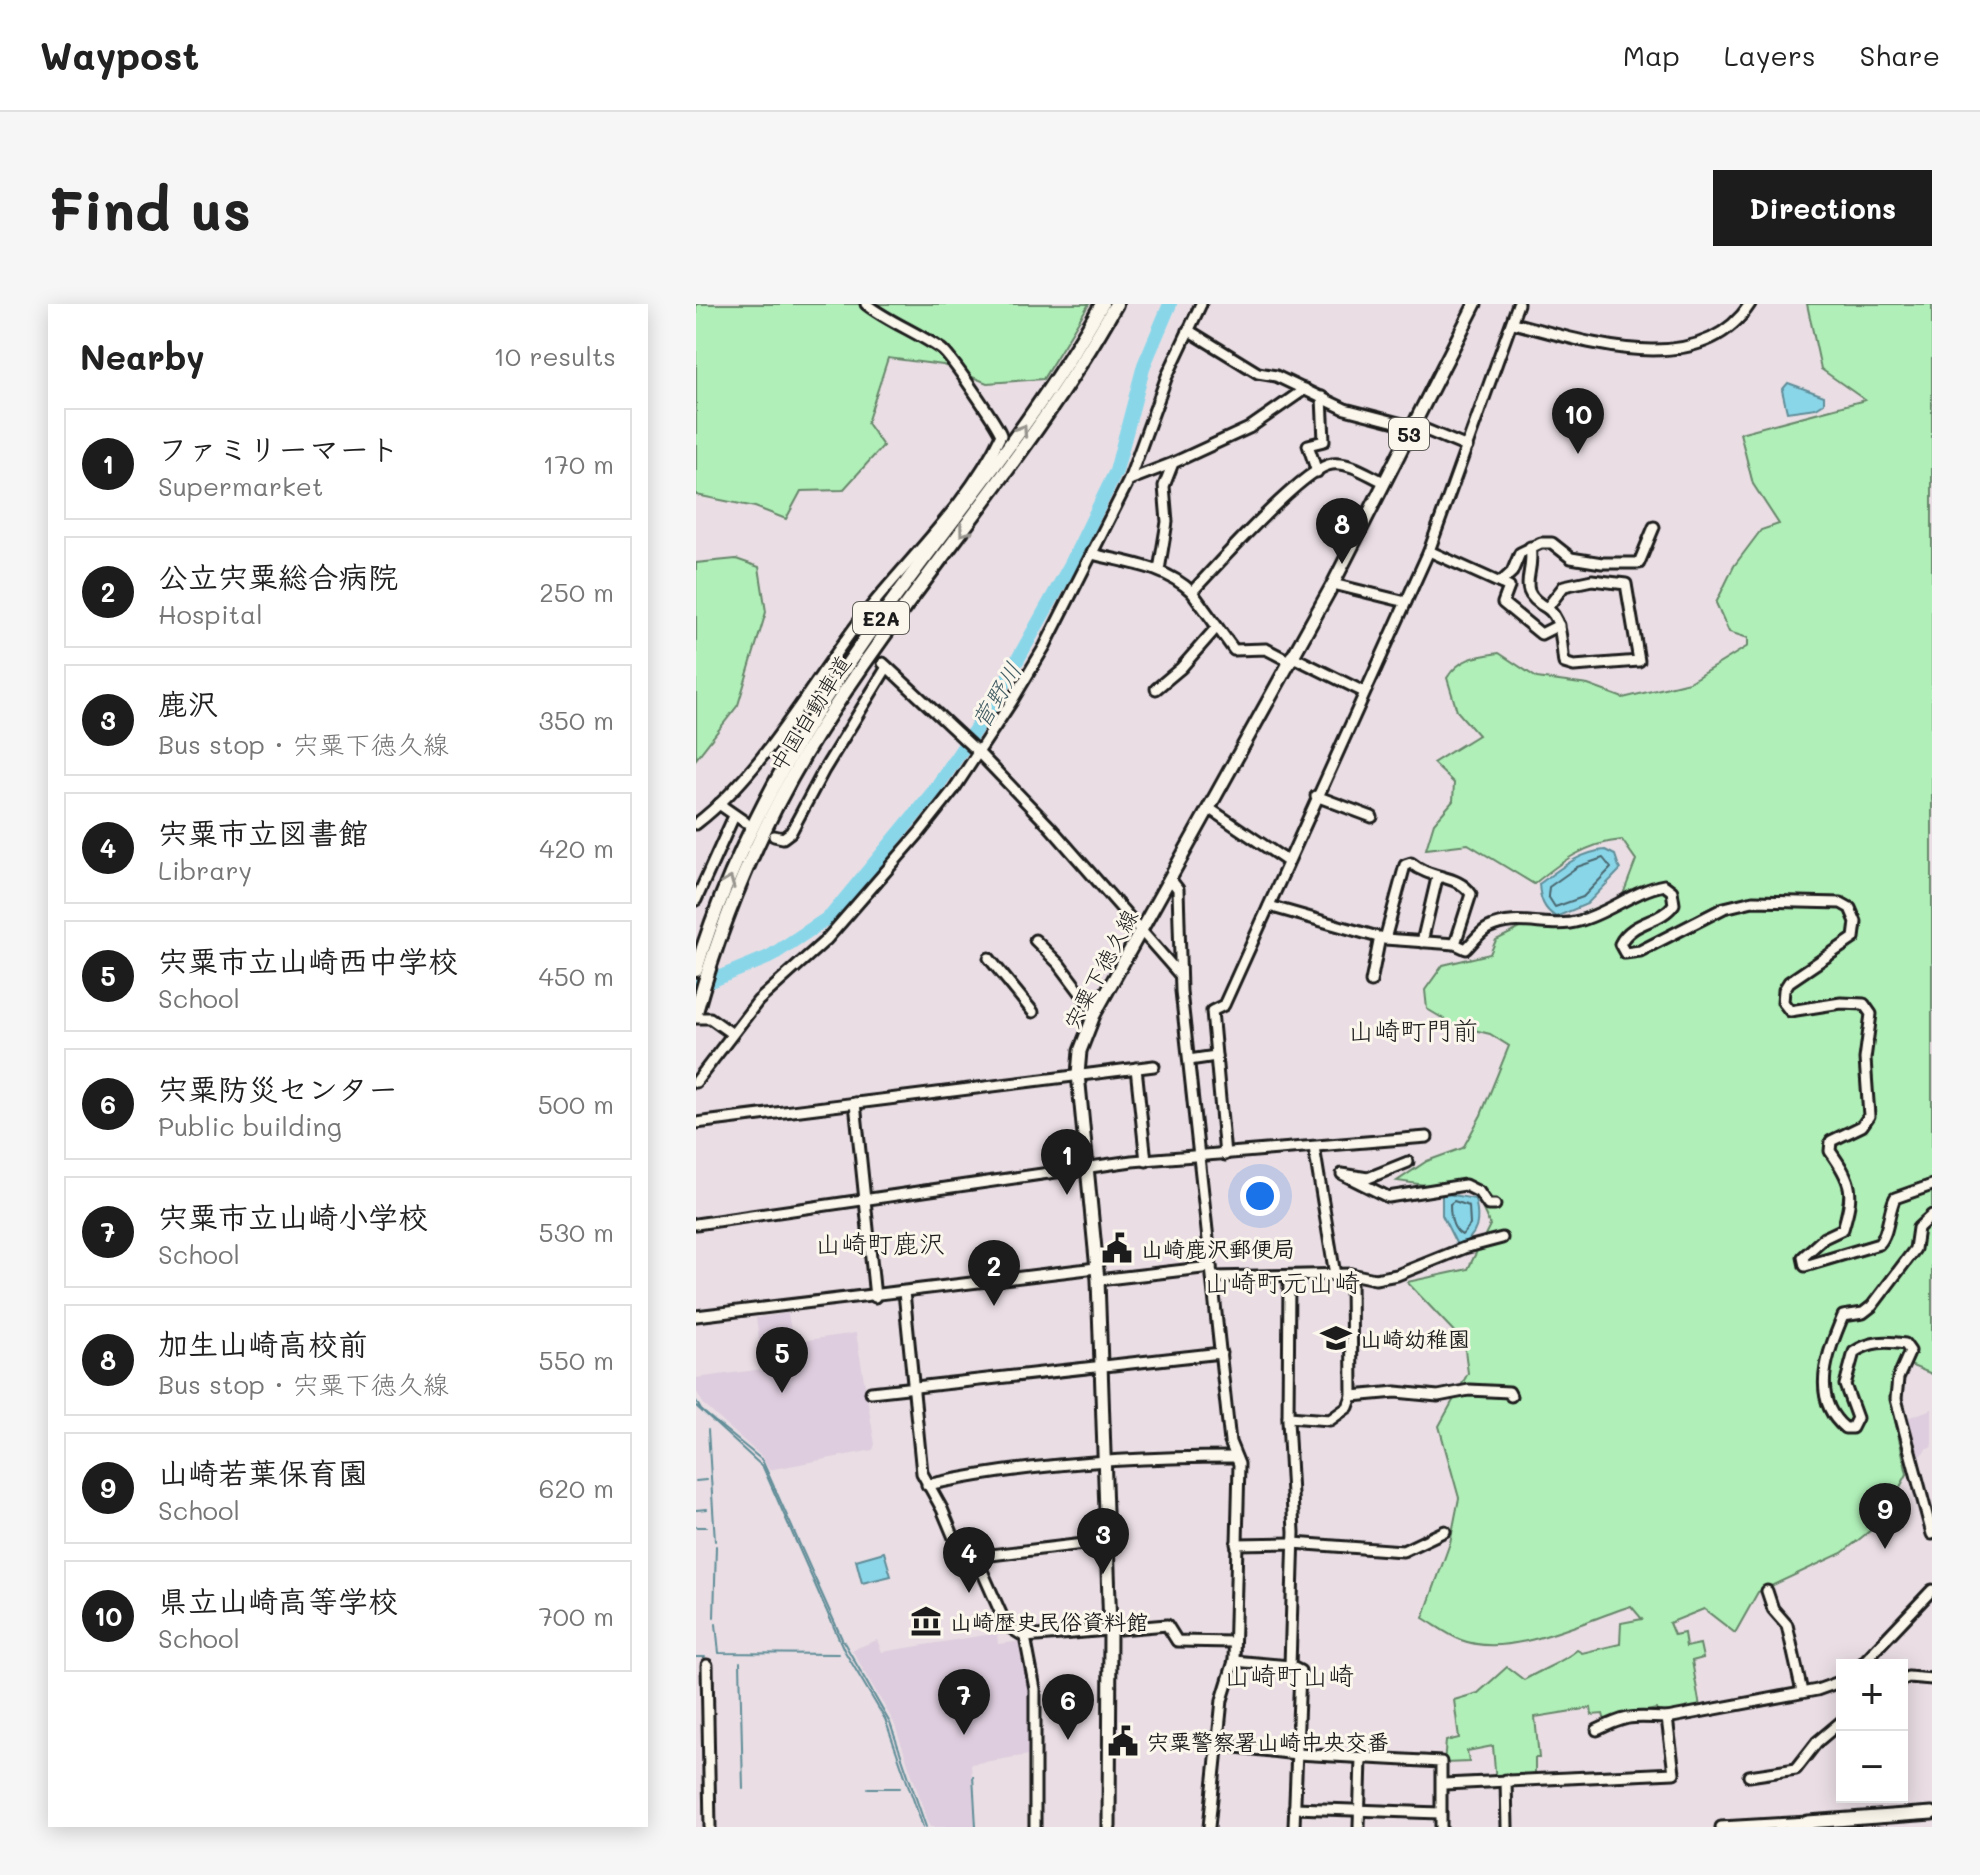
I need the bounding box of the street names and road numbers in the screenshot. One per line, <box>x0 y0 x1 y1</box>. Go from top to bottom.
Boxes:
road number: 53 <box>1389 418 1429 450</box>
road number: E2A <box>853 602 909 634</box>
street label: 中国自動車道 <box>763 649 857 777</box>
street label: 宍粟下徳久線 <box>1056 904 1144 1034</box>

